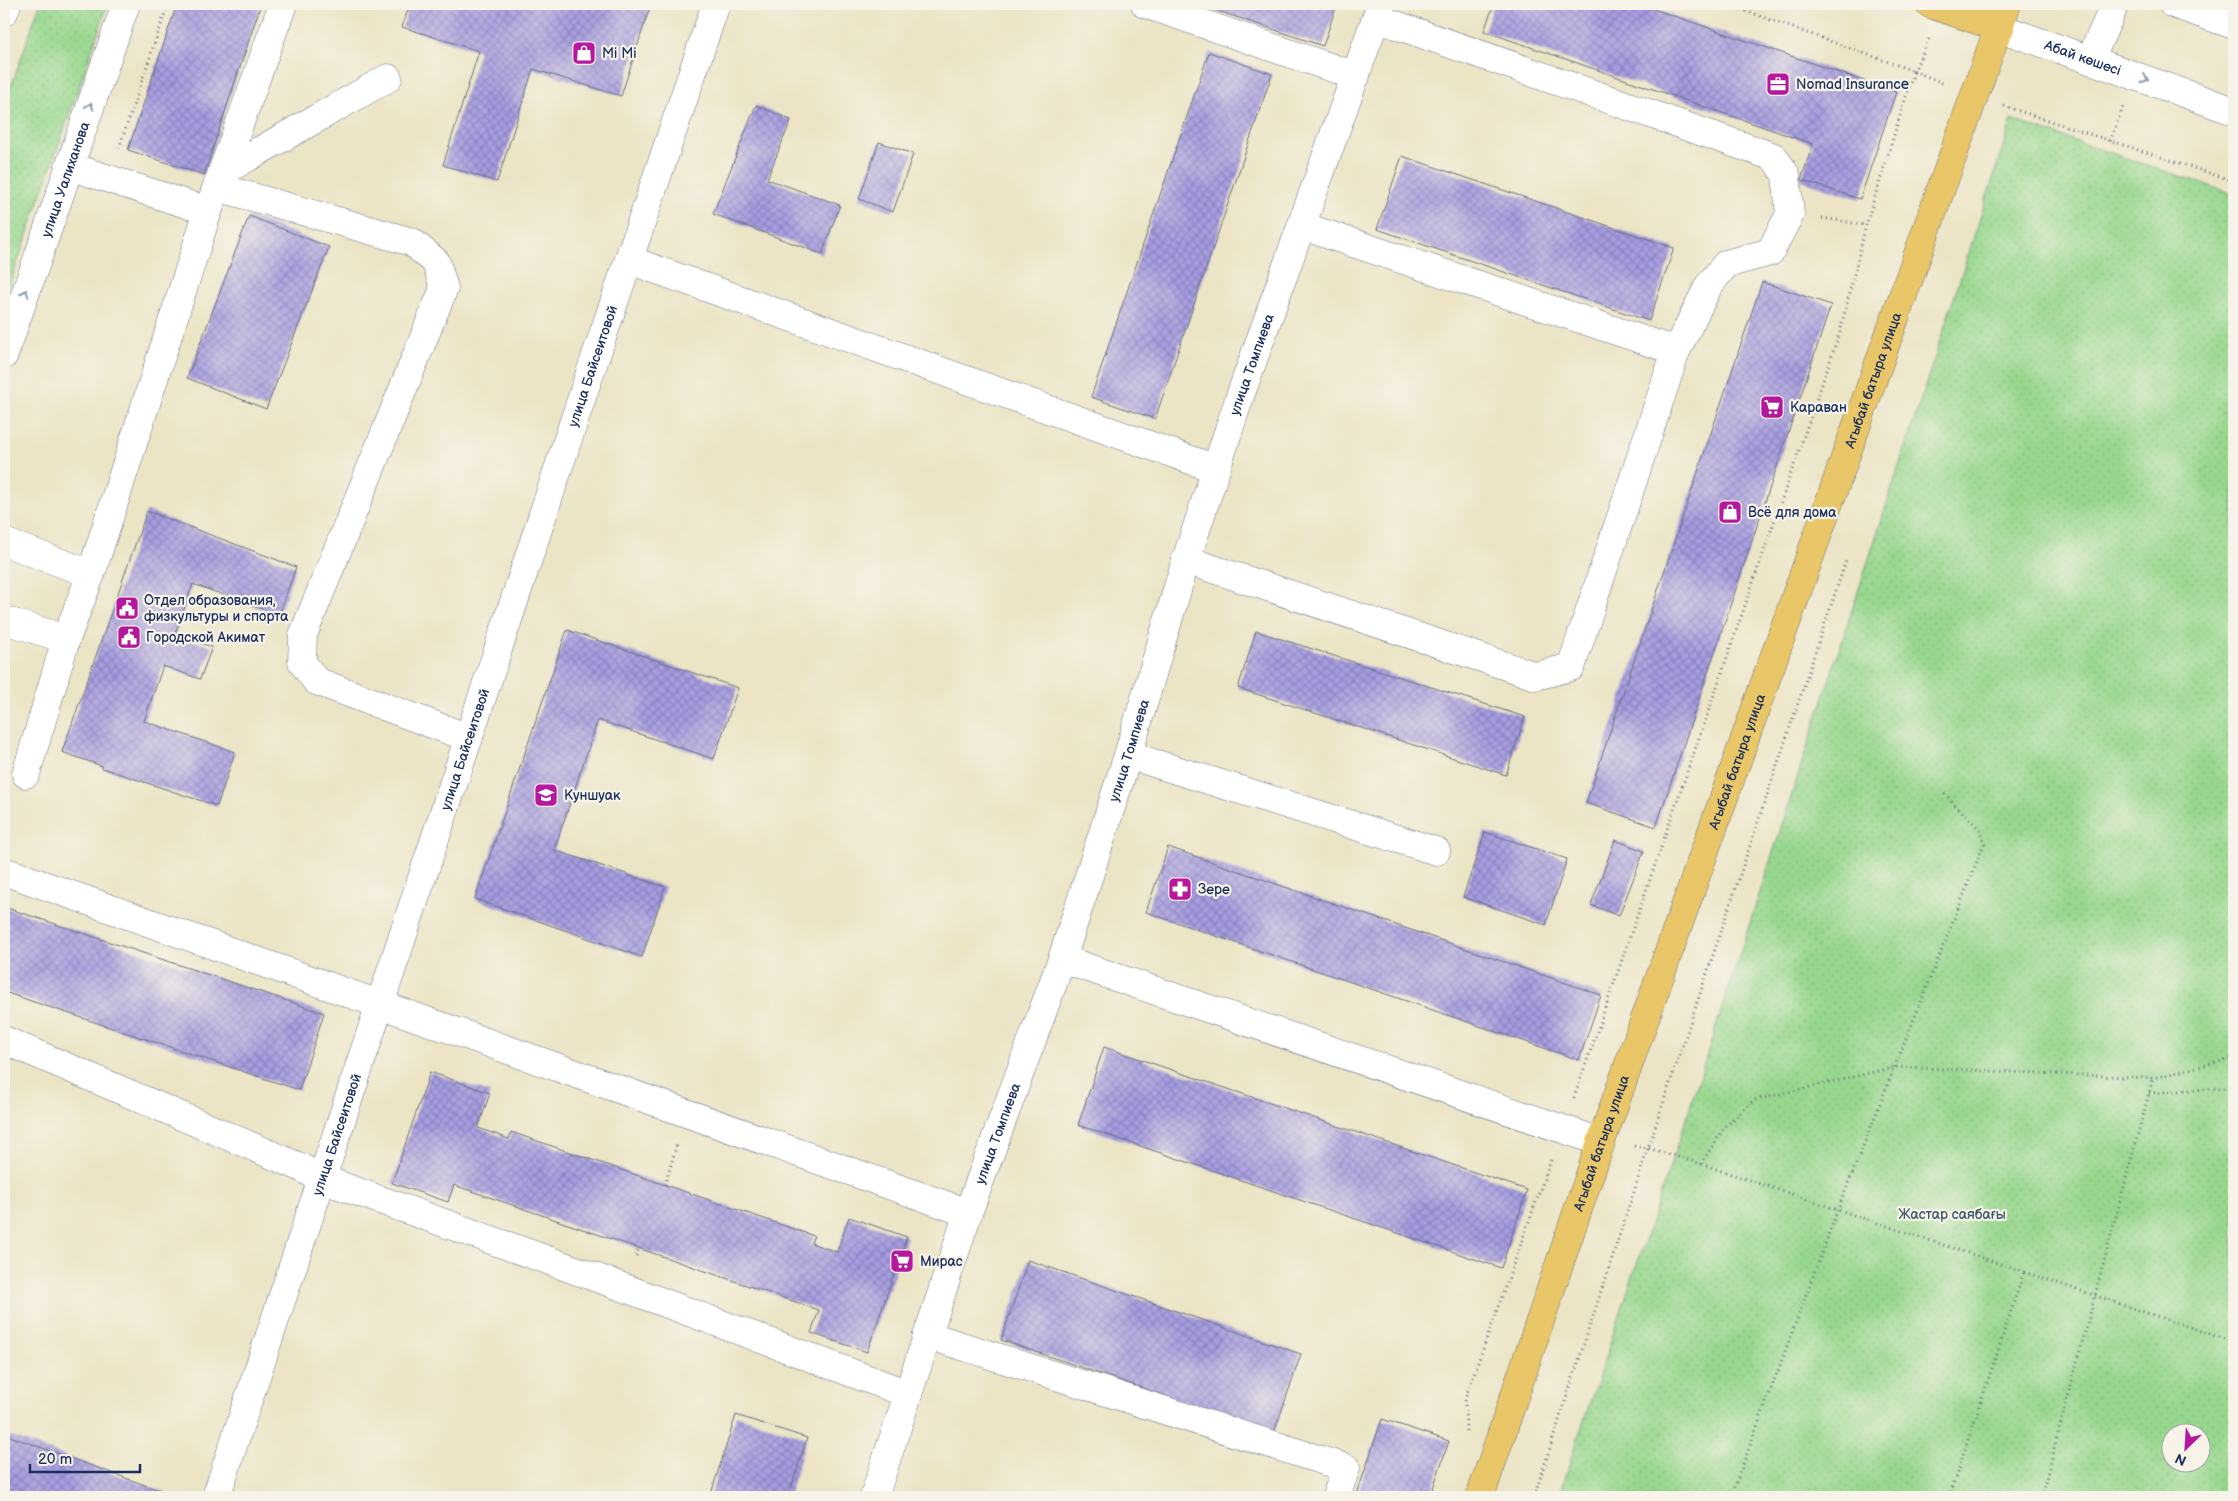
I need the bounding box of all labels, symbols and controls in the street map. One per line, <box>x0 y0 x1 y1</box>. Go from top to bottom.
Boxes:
street label: Абай көшесі <box>2041 36 2123 79</box>
shop icon: Mi Mi <box>571 40 597 66</box>
place label: Mi Mi <box>602 45 637 62</box>
office icon: Nomad Insurance <box>1765 71 1791 97</box>
one-way arrow <box>2140 73 2148 83</box>
place label: Nomad Insurance <box>1796 76 1909 93</box>
one-way arrow <box>84 102 94 110</box>
street label: улица Уалиханова <box>38 119 94 239</box>
one-way arrow <box>20 289 30 297</box>
street label: улица Байсеитовой <box>565 303 621 429</box>
street label: Агыбай батыра улица <box>1841 309 1906 451</box>
street label: улица Томпиева <box>1226 311 1278 418</box>
supermarket icon: Караван <box>1759 394 1785 420</box>
place label: Караван <box>1790 399 1847 416</box>
shop icon: Всё для дома <box>1717 499 1743 525</box>
place label: Всё для дома <box>1748 504 1837 521</box>
place label: Отдел образования, физкультуры и спорта <box>144 592 289 625</box>
public building icon: Отдел образования, физкультуры и спорта <box>114 595 140 621</box>
public building icon: Городской Акимат <box>116 624 142 650</box>
place label: Городской Акимат <box>146 629 266 646</box>
street label: улица Байсеитовой <box>437 686 493 813</box>
street label: Агыбай батыра улица <box>1705 691 1769 833</box>
street label: улица Томпиева <box>1105 697 1153 804</box>
school or university icon: Куншуак <box>533 782 559 808</box>
place label: Куншуак <box>564 787 621 804</box>
pharmacy icon: Зере <box>1167 876 1193 902</box>
place label: Зере <box>1198 881 1230 898</box>
street label: улица Байсеитовой <box>309 1072 365 1198</box>
street label: Агыбай батыра улица <box>1570 1072 1633 1215</box>
street label: улица Томпиева <box>971 1080 1025 1187</box>
park label: Жастар саябағы <box>1898 1206 2006 1223</box>
supermarket icon: Мирас <box>889 1248 915 1274</box>
place label: Мирас <box>920 1253 963 1270</box>
north arrow <box>2160 1424 2210 1474</box>
scale bar <box>30 1441 140 1473</box>
text: N <box>2172 1449 2189 1469</box>
text: 20 m <box>38 1450 72 1469</box>

